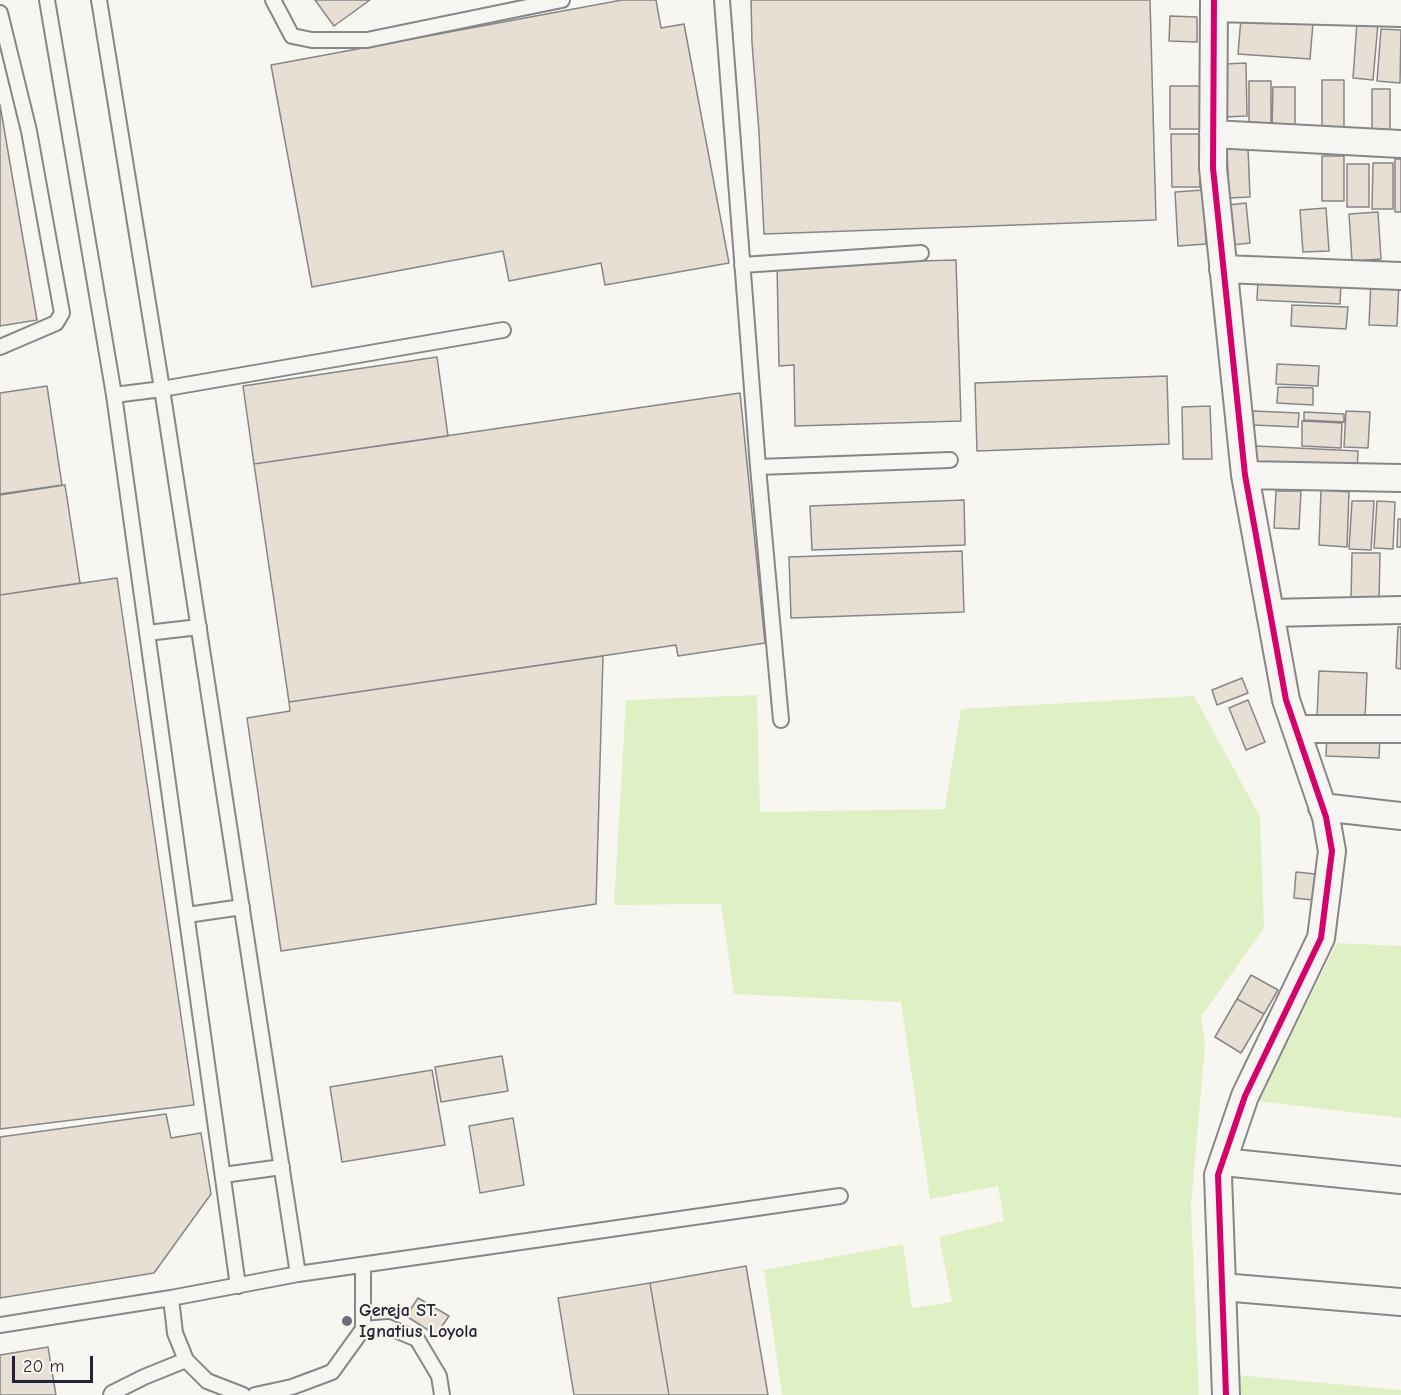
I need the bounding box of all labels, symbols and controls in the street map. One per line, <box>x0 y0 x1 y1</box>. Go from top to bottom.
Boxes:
place label: Gereja ST. Ignatius Loyola <box>359 1300 478 1342</box>
marker: Gereja ST. Ignatius Loyola <box>340 1314 354 1328</box>
scale bar <box>15 1344 96 1382</box>
text: 20 m <box>23 1356 64 1377</box>

